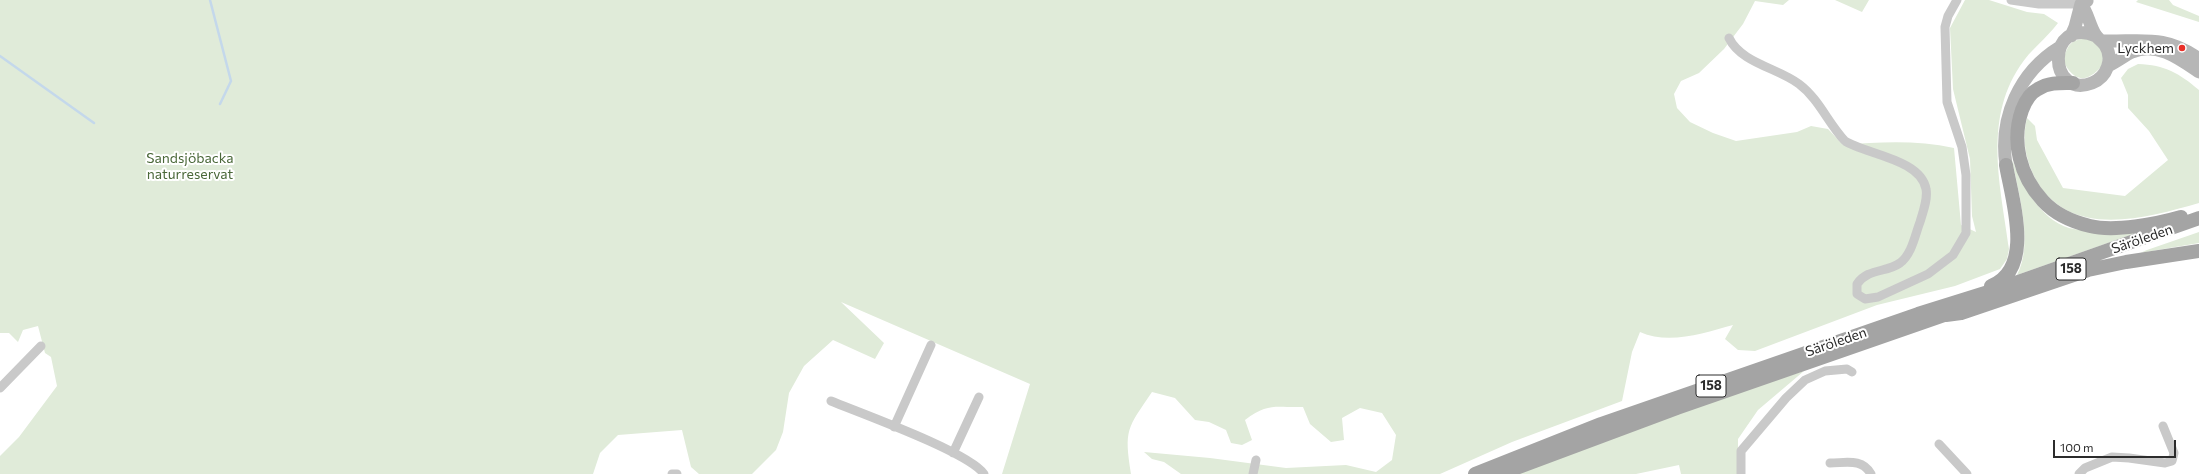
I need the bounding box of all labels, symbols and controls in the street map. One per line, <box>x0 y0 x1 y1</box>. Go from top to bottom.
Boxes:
place label: Lyckhem <box>2117 40 2174 56</box>
marker: Lyckhem <box>2177 43 2187 53</box>
park label: Sandsjöbacka naturreservat <box>146 150 234 182</box>
street label: Säröleden <box>2109 221 2175 257</box>
road number: 158 <box>2056 258 2086 280</box>
street label: Säröleden <box>1803 324 1869 360</box>
road number: 158 <box>1696 375 1726 397</box>
scale bar <box>2055 432 2178 458</box>
text: 100 m <box>2060 440 2094 454</box>

